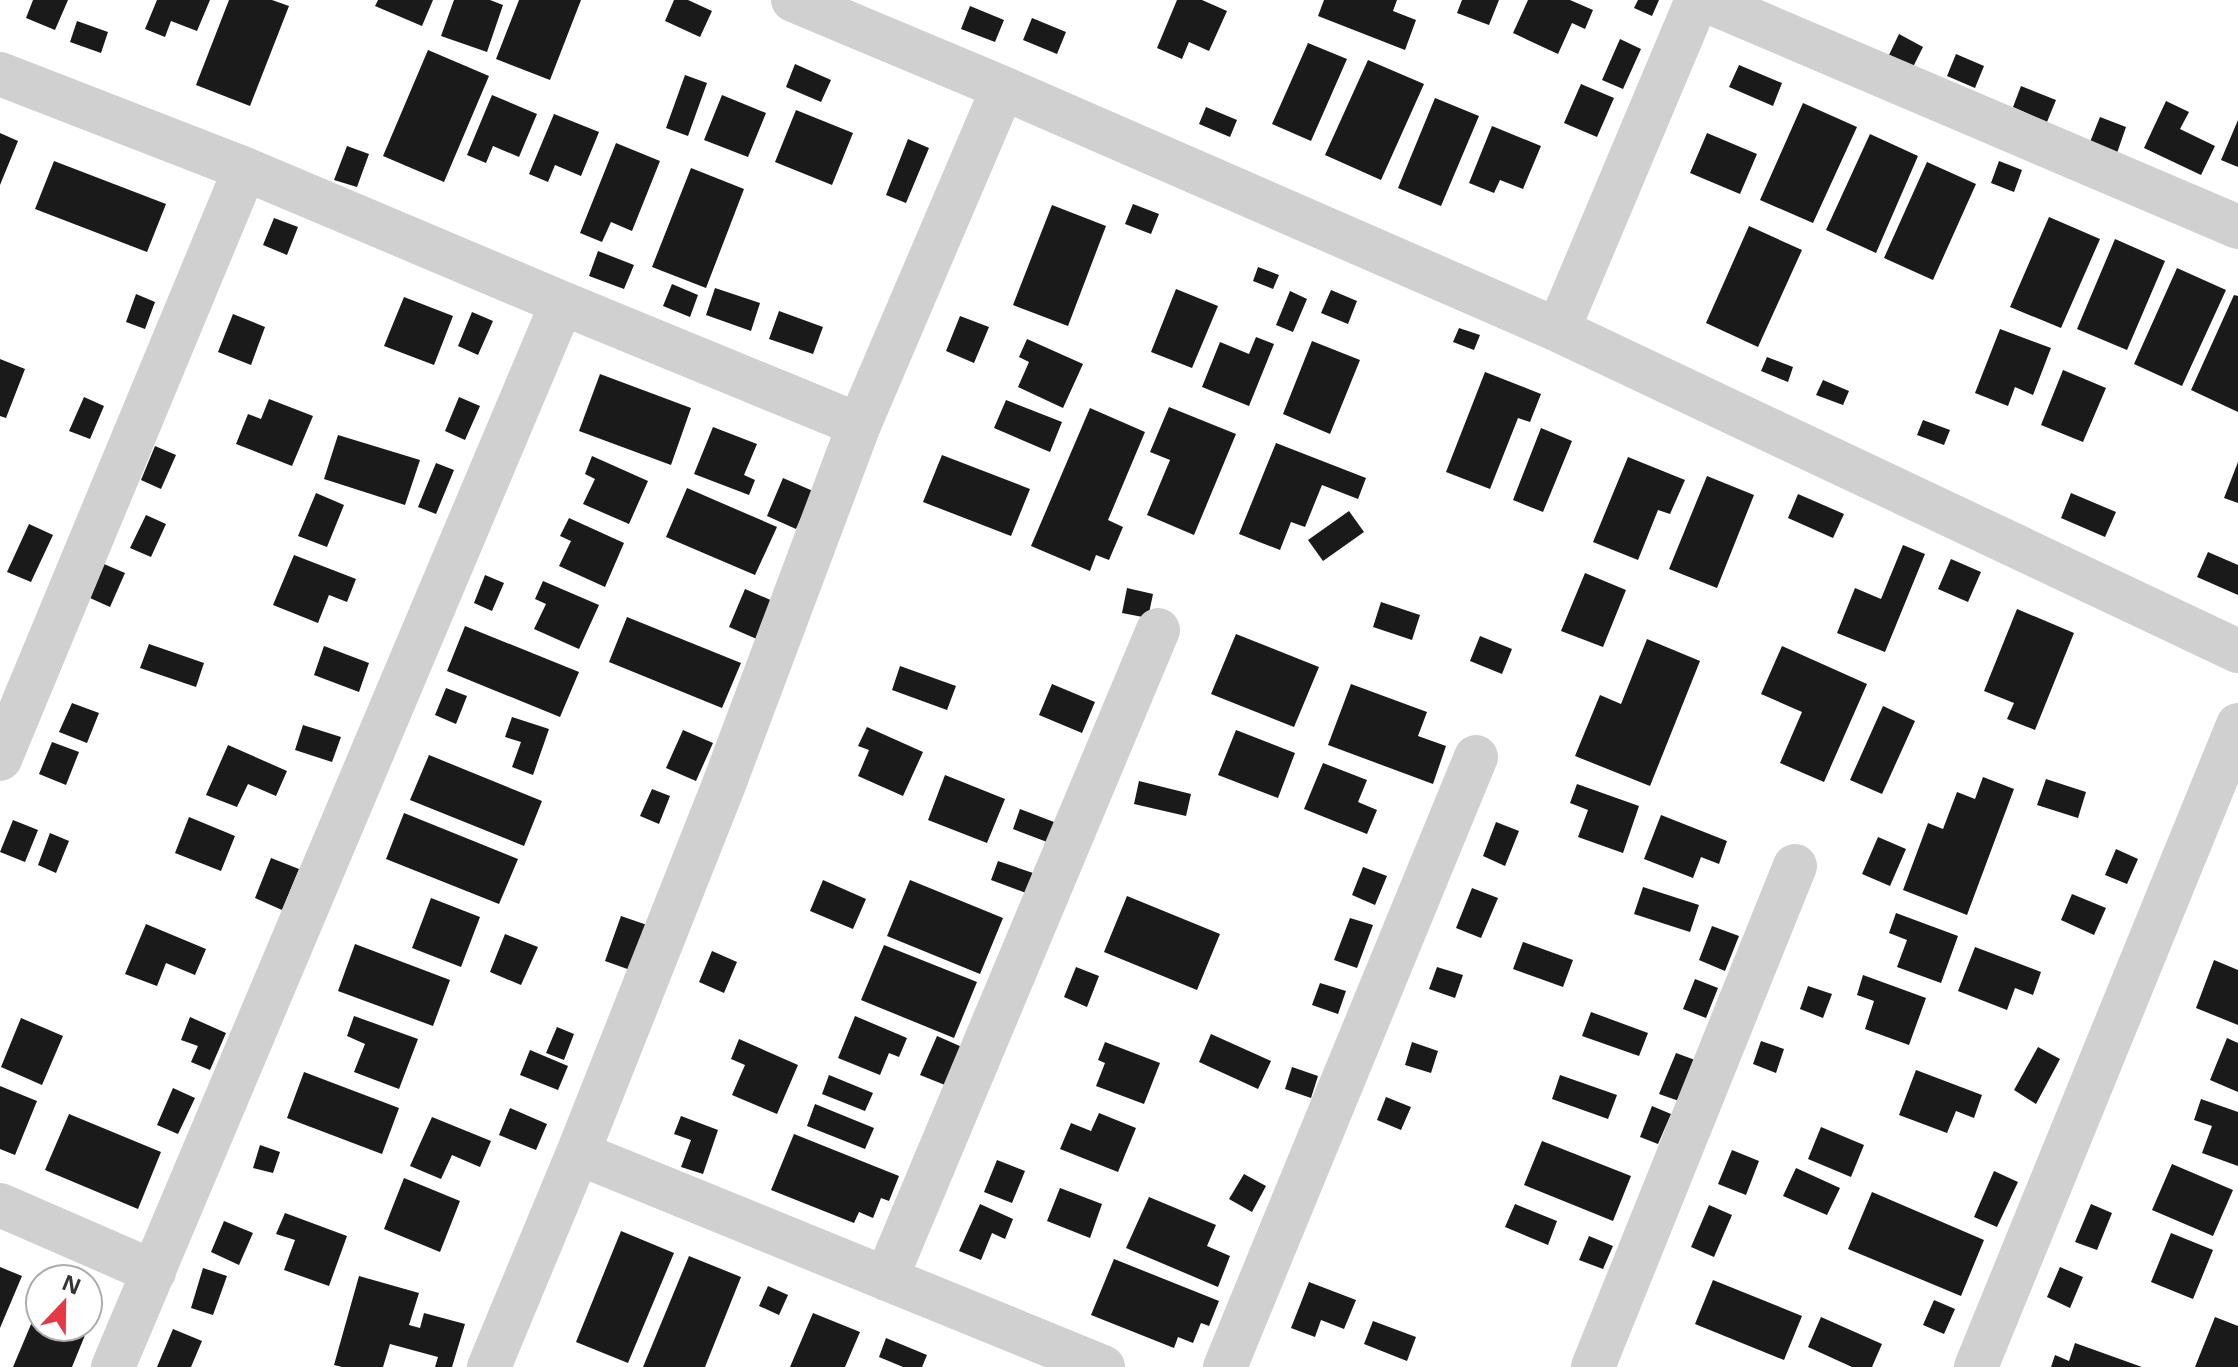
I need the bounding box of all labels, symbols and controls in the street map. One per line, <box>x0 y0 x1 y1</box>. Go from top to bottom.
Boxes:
north arrow <box>24 1263 104 1343</box>
text: N <box>58 1266 86 1301</box>

